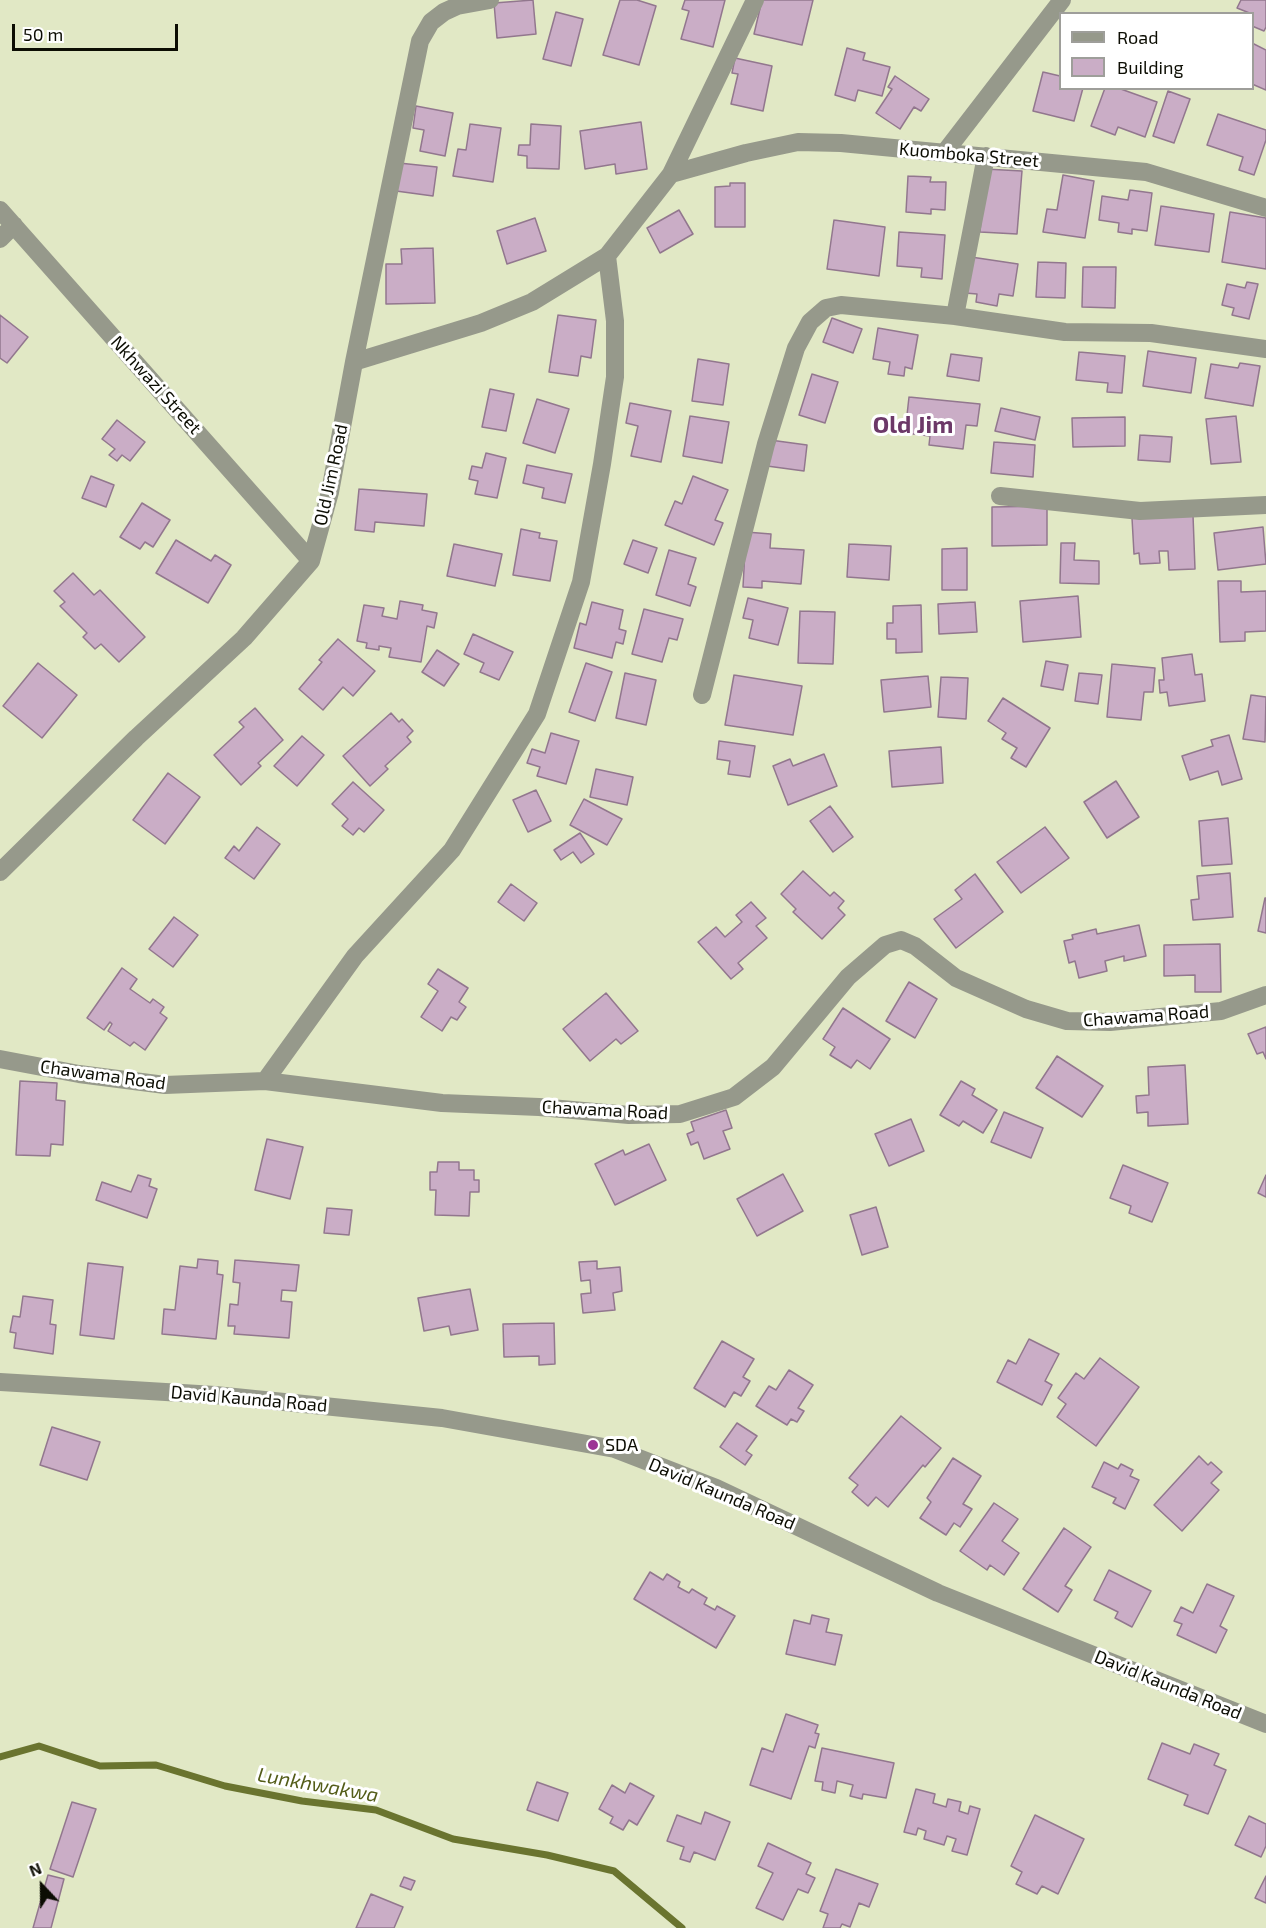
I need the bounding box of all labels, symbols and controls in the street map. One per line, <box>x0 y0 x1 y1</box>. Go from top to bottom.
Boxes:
scale bar <box>15 12 182 50</box>
legend <box>1059 12 1254 90</box>
text: 50 m <box>23 23 63 45</box>
text: Road <box>1117 26 1158 48</box>
text: Building <box>1117 56 1184 78</box>
street label: Kuomboka Street <box>898 138 1040 172</box>
street label: Nkhwazi Street <box>106 331 206 439</box>
district label: Old Jim <box>873 411 953 439</box>
street label: Old Jim Road <box>310 422 352 528</box>
street label: Chawama Road <box>1082 1001 1210 1031</box>
street label: Chawama Road <box>39 1056 167 1094</box>
street label: Chawama Road <box>541 1096 669 1124</box>
street label: David Kaunda Road <box>170 1381 328 1417</box>
place label: SDA <box>605 1434 638 1456</box>
marker: SDA <box>586 1438 600 1452</box>
street label: David Kaunda Road <box>645 1453 799 1535</box>
street label: David Kaunda Road <box>1091 1646 1245 1724</box>
water label: Lunkhwakwa <box>256 1763 380 1807</box>
north arrow <box>12 1856 72 1916</box>
text: N <box>26 1858 44 1880</box>

